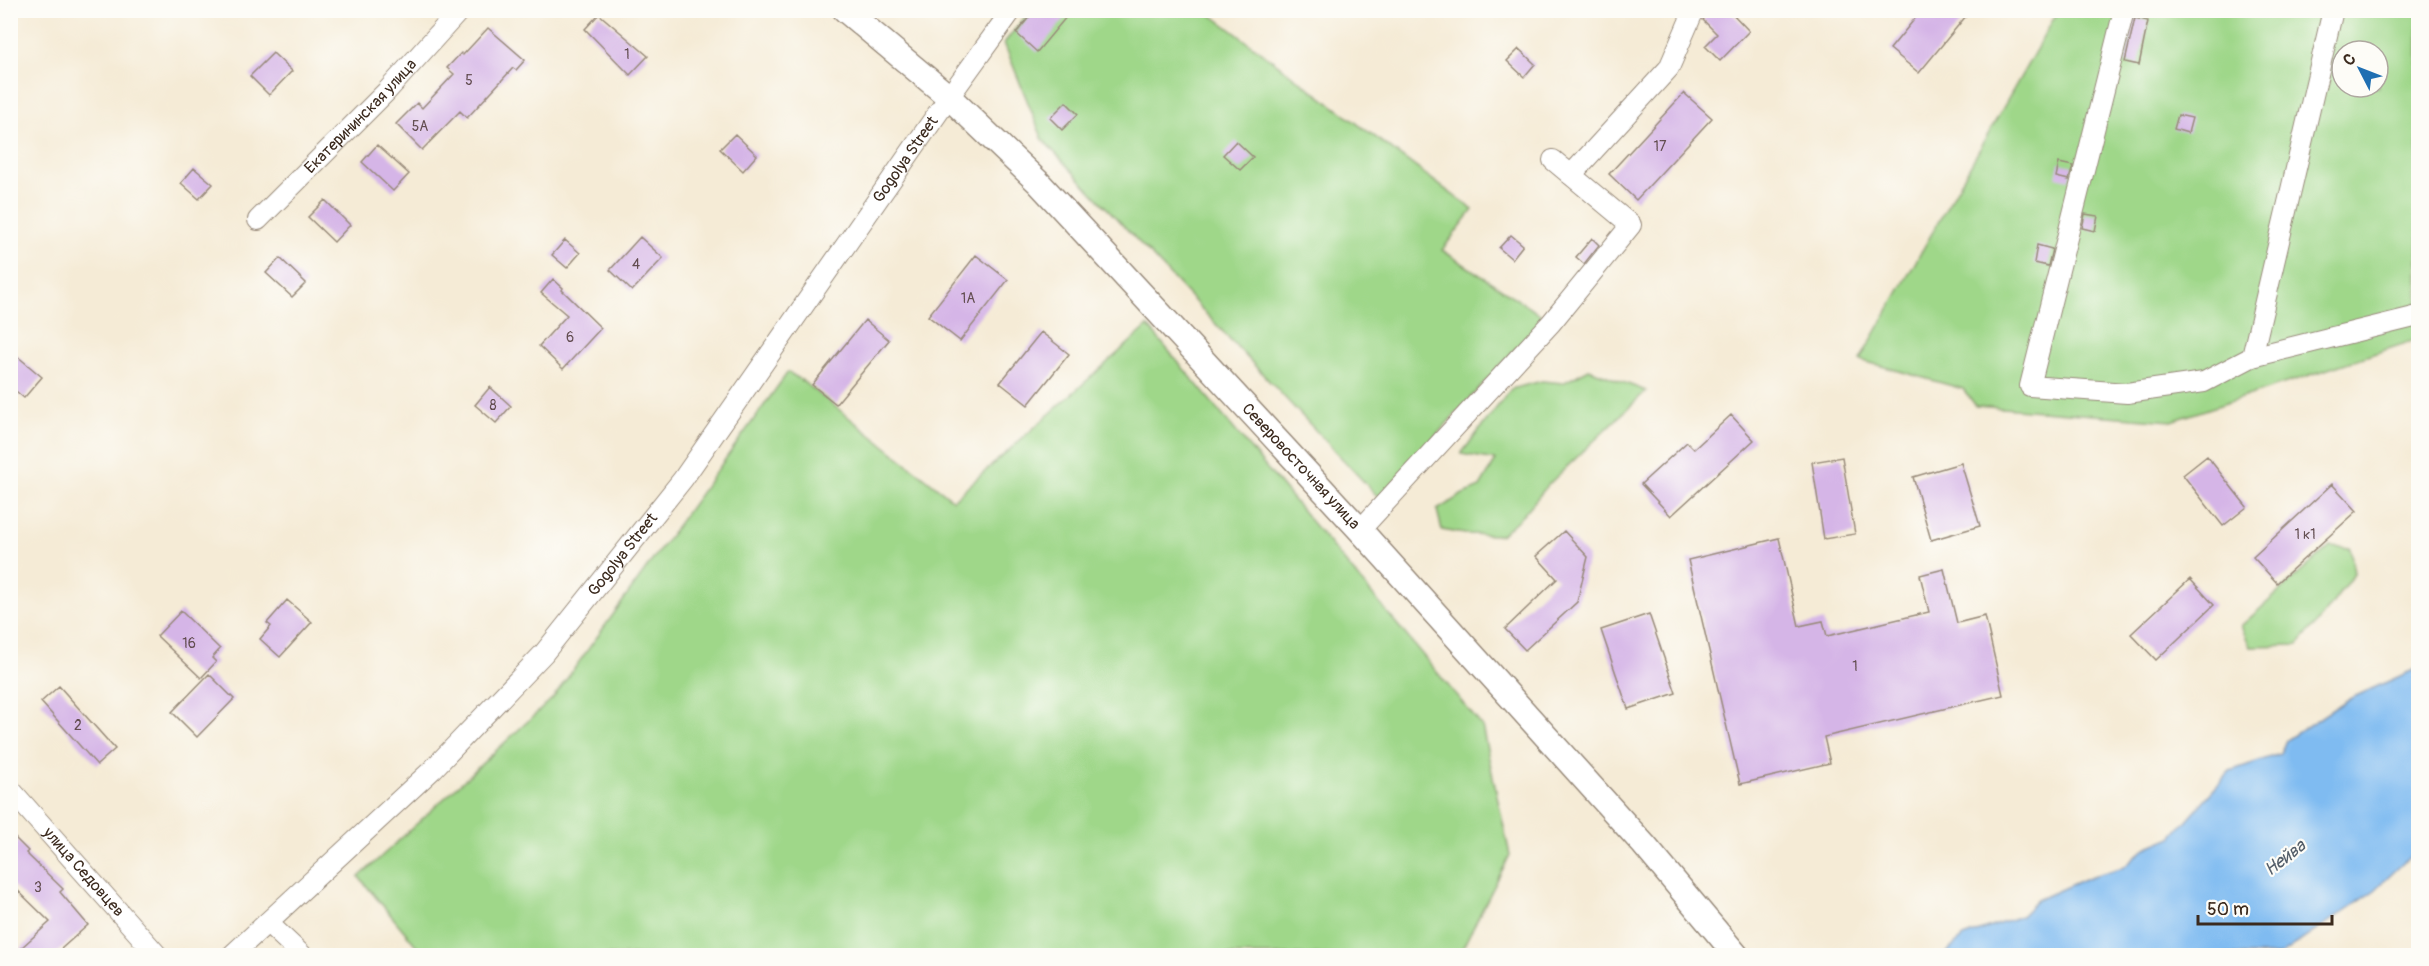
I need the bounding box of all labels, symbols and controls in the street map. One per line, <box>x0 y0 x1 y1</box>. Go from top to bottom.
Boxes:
north arrow <box>2330 39 2390 99</box>
house number: 1 <box>624 46 630 63</box>
text: С <box>2339 49 2360 70</box>
street label: Екатерининская улица <box>300 55 421 178</box>
house number: 5 <box>465 72 473 89</box>
street label: Gogolya Street <box>869 112 943 206</box>
house number: 5А <box>412 118 428 135</box>
house number: 17 <box>1654 138 1667 155</box>
house number: 4 <box>632 256 640 273</box>
house number: 1А <box>961 290 975 307</box>
house number: 6 <box>566 329 574 346</box>
house number: 8 <box>489 397 497 414</box>
street label: Северовосточная улица <box>1238 399 1364 534</box>
street label: Gogolya Street <box>583 508 662 600</box>
house number: 1 к1 <box>2294 526 2316 543</box>
house number: 16 <box>182 635 196 652</box>
house number: 1 <box>1852 658 1858 675</box>
house number: 2 <box>74 717 82 734</box>
street label: улица Седовцев <box>38 822 129 921</box>
water label: Нейва <box>2260 834 2312 881</box>
house number: 3 <box>34 879 42 896</box>
scale bar <box>2198 888 2332 926</box>
text: 50 m <box>2207 898 2249 921</box>

